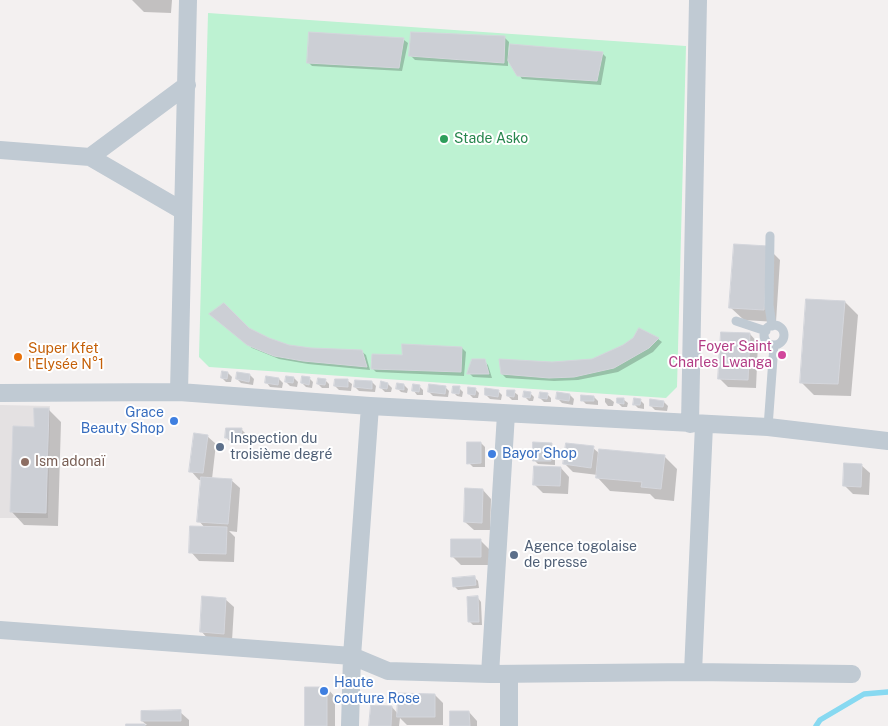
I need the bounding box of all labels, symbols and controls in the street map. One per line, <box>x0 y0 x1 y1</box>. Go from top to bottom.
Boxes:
place label: Stade Asko <box>454 131 528 147</box>
marker: Stade Asko <box>438 133 450 145</box>
place label: Foyer Saint Charles Lwanga <box>668 339 772 372</box>
place label: Super Kfet l'Elysée N°1 <box>28 341 104 374</box>
marker: Foyer Saint Charles Lwanga <box>776 349 788 361</box>
marker: Super Kfet l'Elysée N°1 <box>12 351 24 363</box>
place label: Grace Beauty Shop <box>81 405 164 438</box>
marker: Grace Beauty Shop <box>168 415 180 427</box>
place label: Inspection du troisième degré <box>230 431 332 464</box>
marker: Inspection du troisième degré <box>214 441 226 453</box>
place label: Bayor Shop <box>502 446 577 462</box>
marker: Bayor Shop <box>486 448 498 460</box>
place label: Ism adonaï <box>35 454 106 470</box>
marker: Ism adonaï <box>19 456 31 468</box>
place label: Agence togolaise de presse <box>524 539 637 572</box>
marker: Agence togolaise de presse <box>508 549 520 561</box>
place label: Haute couture Rose <box>334 675 420 708</box>
marker: Haute couture Rose <box>318 685 330 697</box>

